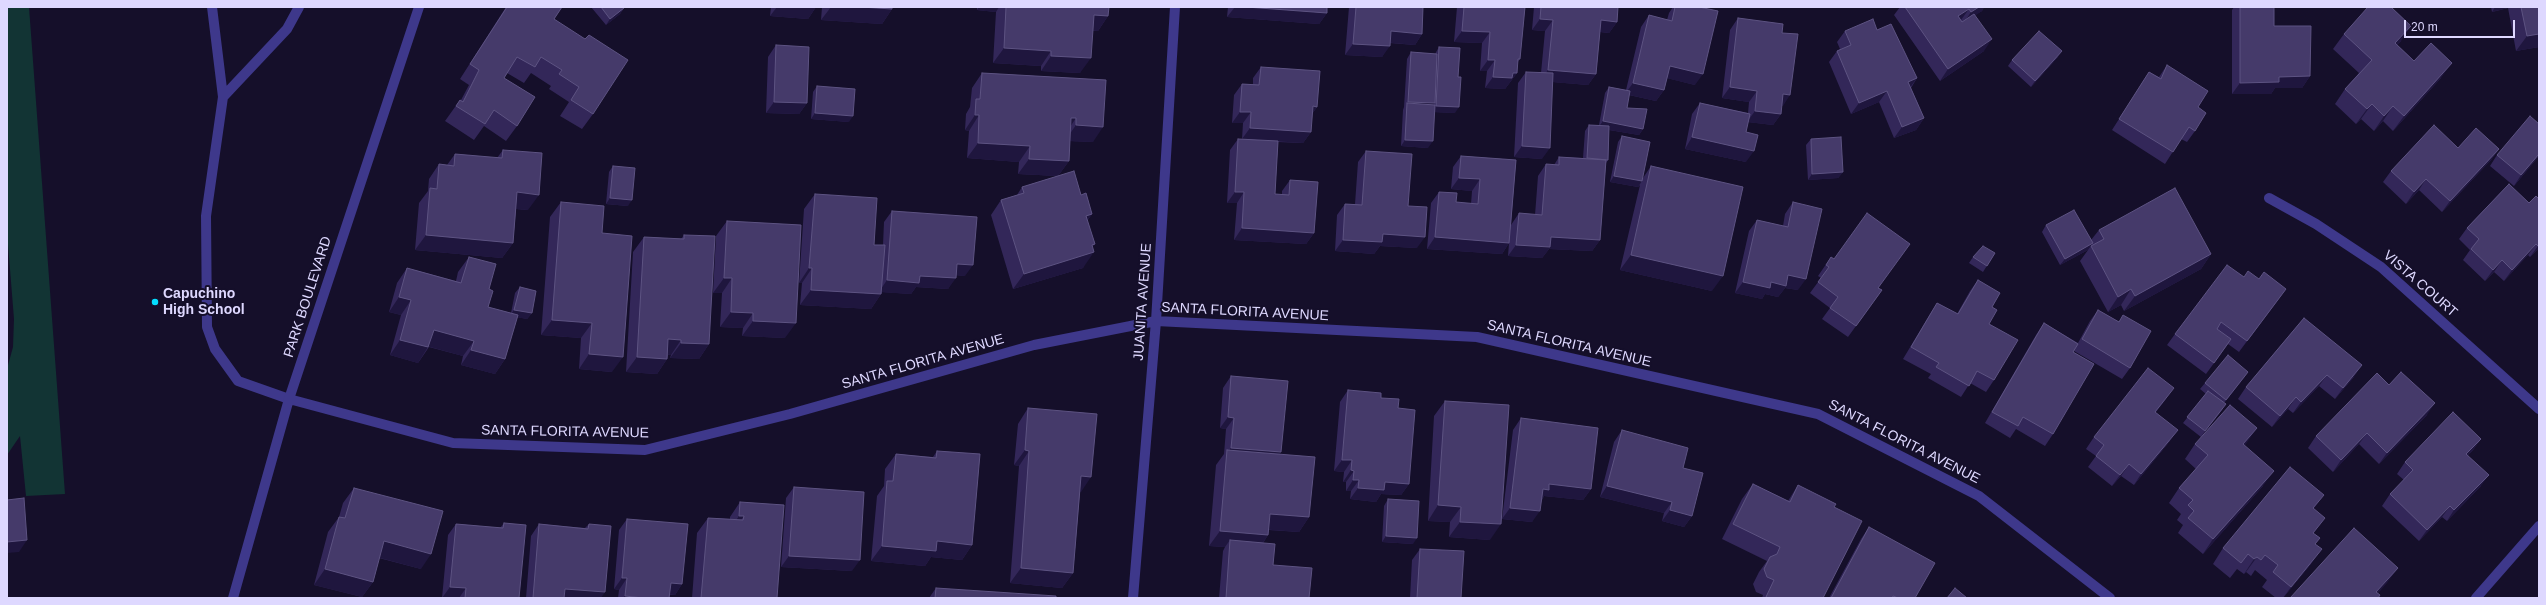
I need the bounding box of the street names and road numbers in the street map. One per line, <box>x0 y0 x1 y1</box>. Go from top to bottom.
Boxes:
street label: PARK BOULEVARD <box>280 234 336 360</box>
street label: JUANITA AVENUE <box>1131 243 1155 361</box>
street label: VISTA COURT <box>2379 247 2461 321</box>
street label: SANTA FLORITA AVENUE <box>1161 299 1329 325</box>
street label: SANTA FLORITA AVENUE <box>1485 317 1653 371</box>
street label: SANTA FLORITA AVENUE <box>840 331 1006 393</box>
street label: SANTA FLORITA AVENUE <box>1825 396 1983 488</box>
street label: SANTA FLORITA AVENUE <box>481 422 649 442</box>

